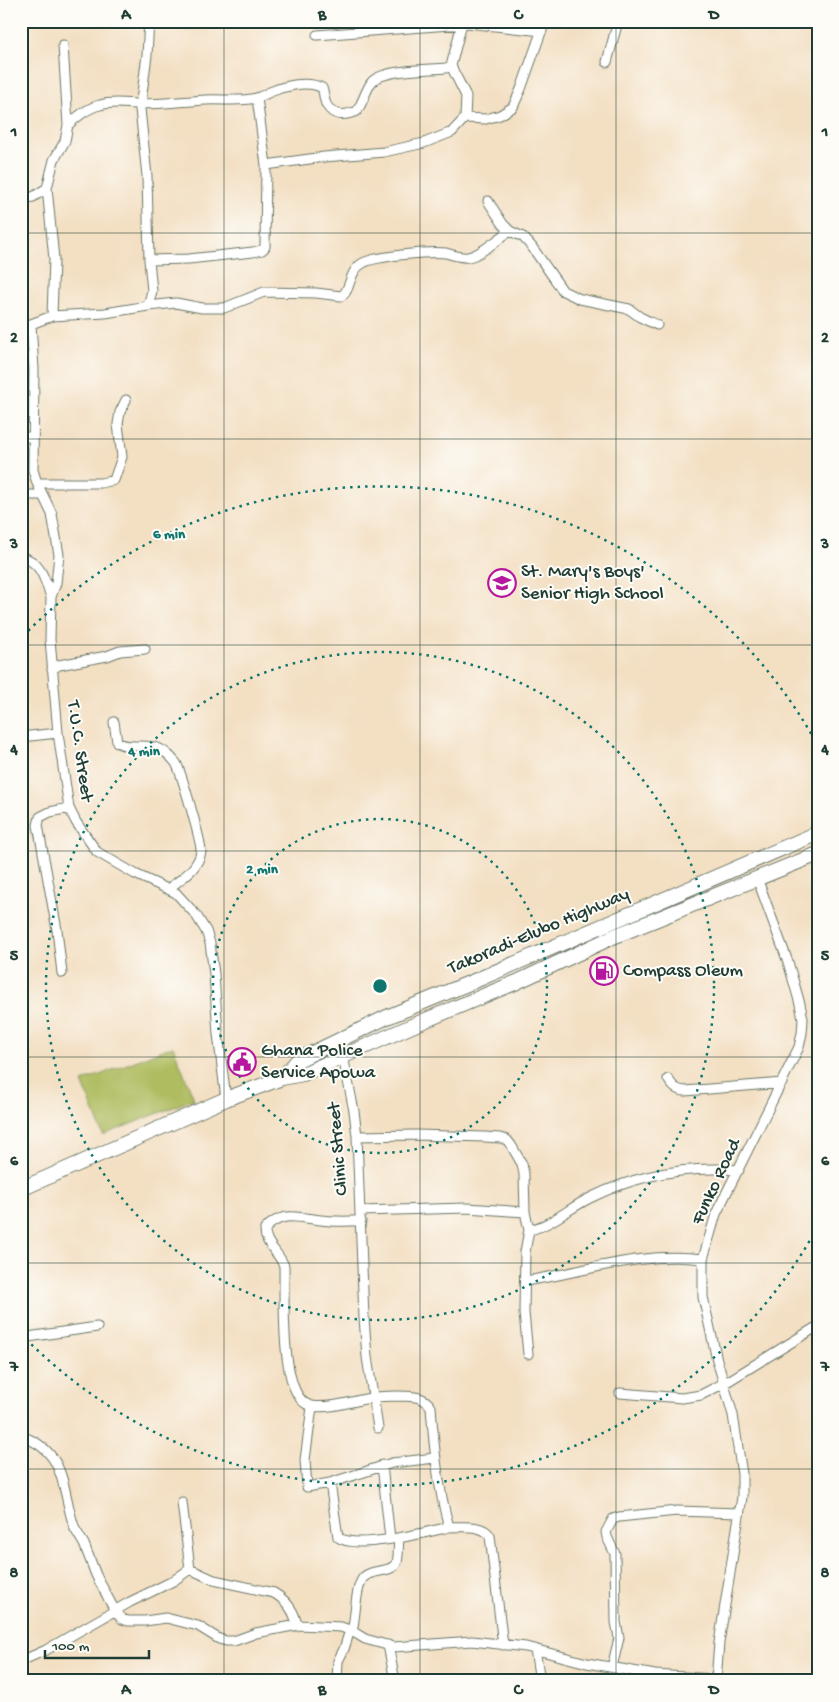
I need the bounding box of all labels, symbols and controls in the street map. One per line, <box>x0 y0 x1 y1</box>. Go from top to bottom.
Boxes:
text: A <box>120 7 132 26</box>
text: B <box>317 7 327 26</box>
text: C <box>513 7 524 26</box>
text: D <box>707 7 720 26</box>
text: 1 <box>10 124 17 143</box>
text: 1 <box>821 124 828 143</box>
text: 2 <box>10 330 18 349</box>
text: 2 <box>821 330 829 349</box>
text: 6 min <box>153 526 186 544</box>
text: 3 <box>9 536 18 555</box>
text: 3 <box>820 536 829 555</box>
place label: St. Mary's Boys' Senior High School <box>521 561 664 606</box>
school or university icon: St. Mary's Boys' Senior High School <box>487 568 517 598</box>
street label: T.U.C. Street <box>60 698 98 805</box>
text: 4 <box>9 742 18 761</box>
text: 4 <box>820 742 829 761</box>
text: 4 min <box>127 743 161 761</box>
text: 2 min <box>246 861 279 879</box>
street label: Takoradi-Elubo Highway <box>444 883 634 981</box>
text: 5 <box>10 948 19 967</box>
text: 5 <box>821 948 830 967</box>
fuel station icon: Compass Oleum <box>589 956 619 986</box>
place label: Compass Oleum <box>623 960 743 983</box>
centre of rings <box>371 977 389 995</box>
place label: Ghana Police Service Apowa <box>261 1040 377 1085</box>
public building icon: Ghana Police Service Apowa <box>227 1047 257 1077</box>
street label: Clinic Street <box>323 1099 355 1197</box>
street label: Funko Road <box>687 1134 748 1229</box>
text: 6 <box>10 1153 19 1172</box>
text: 6 <box>821 1153 830 1172</box>
text: 7 <box>9 1359 19 1378</box>
text: 7 <box>820 1359 830 1378</box>
text: 8 <box>10 1565 19 1584</box>
text: 8 <box>821 1565 830 1584</box>
scale bar <box>45 1627 149 1659</box>
text: 100 m <box>51 1638 90 1656</box>
text: A <box>120 1682 132 1701</box>
text: B <box>317 1682 327 1701</box>
text: C <box>513 1682 524 1701</box>
text: D <box>707 1682 720 1701</box>

